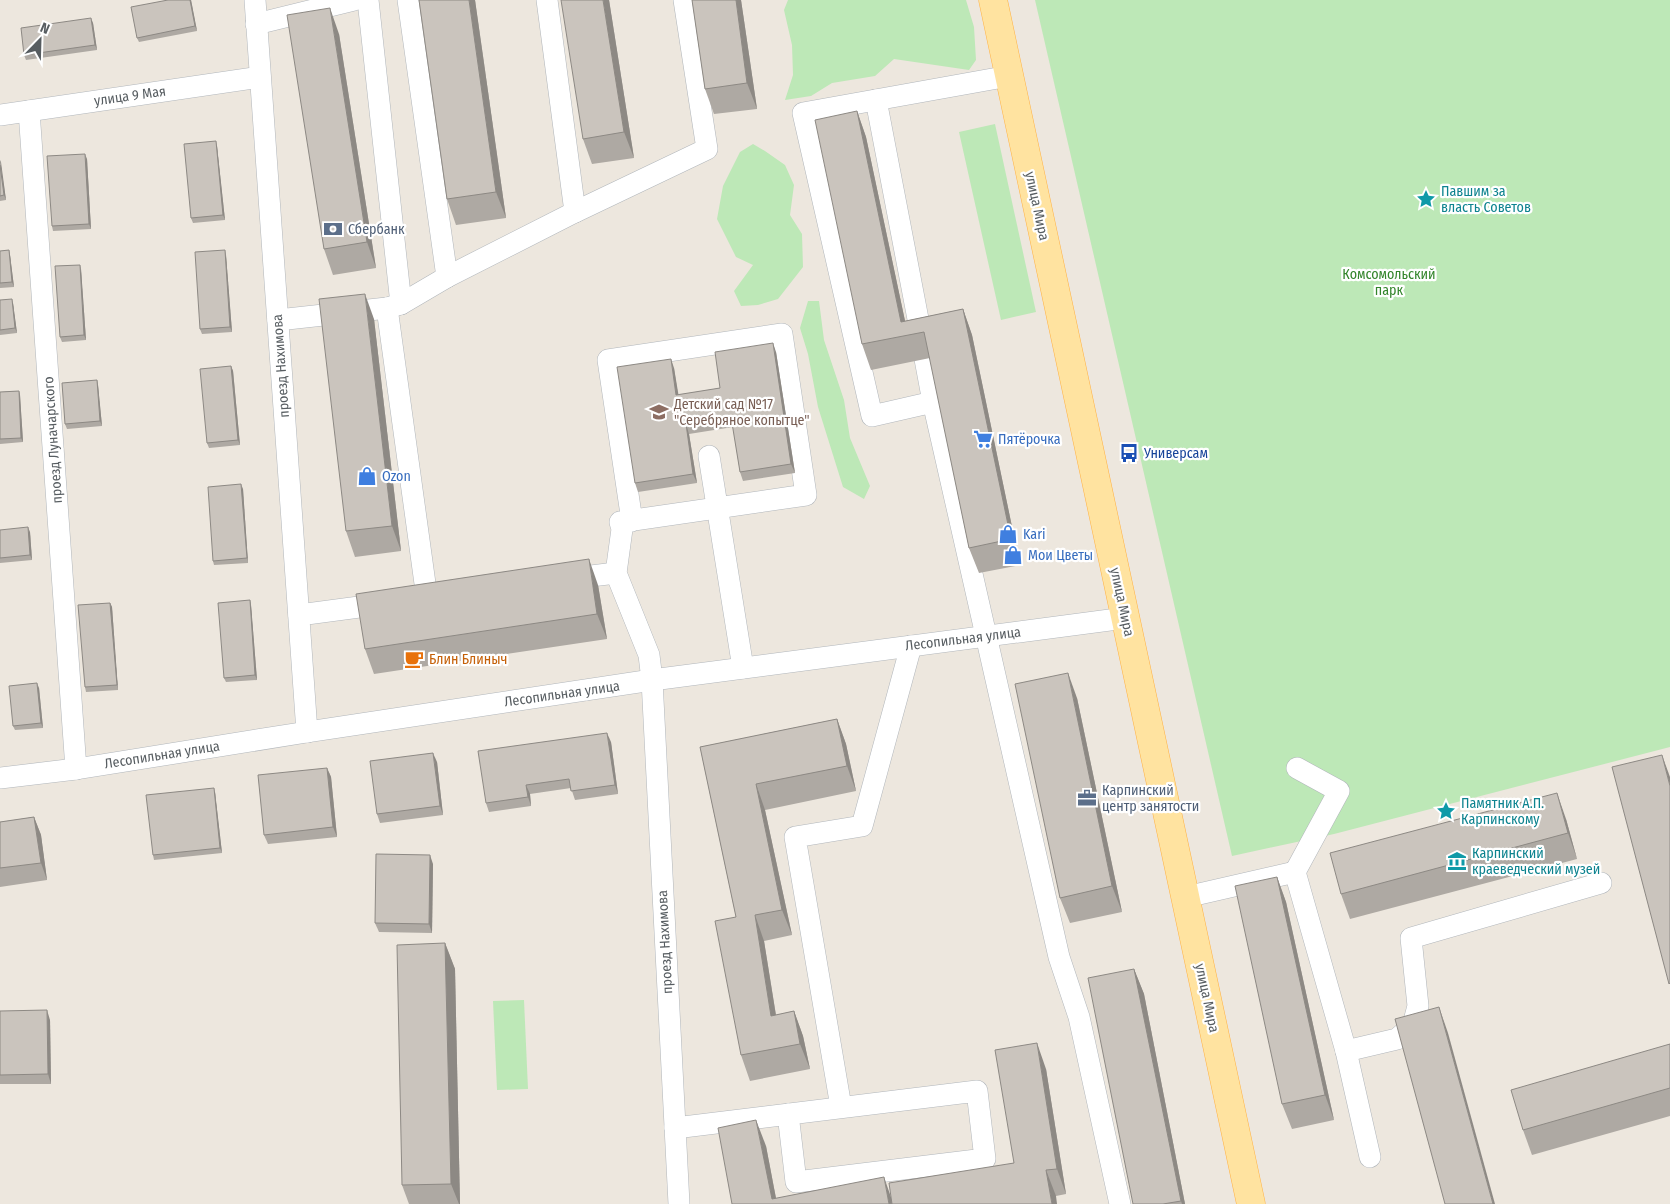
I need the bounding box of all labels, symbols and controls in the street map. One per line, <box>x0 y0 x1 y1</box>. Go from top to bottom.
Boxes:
north arrow <box>15 15 65 65</box>
text: N <box>38 19 52 38</box>
street label: улица 9 Мая <box>93 83 167 109</box>
street label: улица Мира <box>1021 170 1053 242</box>
place label: Павшим за власть Советов <box>1441 183 1531 216</box>
place icon: Павшим за власть Советов <box>1415 188 1437 210</box>
bank icon: Сбербанк <box>322 218 344 240</box>
place label: Сбербанк <box>348 221 405 238</box>
park label: Комсомольский парк <box>1342 266 1436 299</box>
street label: проезд Нахимова <box>269 313 293 418</box>
street label: проезд Луначарского <box>40 376 66 504</box>
place label: Детский сад №17 "Серебряное копытце" <box>673 396 810 429</box>
school or university icon: Детский сад №17 "Серебряное копытце" <box>648 401 670 423</box>
supermarket icon: Пятёрочка <box>972 428 994 450</box>
place label: Пятёрочка <box>998 431 1061 448</box>
bus stop icon: Универсам <box>1118 442 1140 464</box>
place label: Универсам <box>1143 445 1208 462</box>
shop icon: Ozon <box>356 465 378 487</box>
place label: Ozon <box>382 468 411 485</box>
shop icon: Kari <box>997 523 1019 545</box>
place label: Kari <box>1023 526 1046 543</box>
shop icon: Мои Цветы <box>1002 544 1024 566</box>
place label: Мои Цветы <box>1028 547 1093 564</box>
street label: улица Мира <box>1106 566 1138 638</box>
street label: Лесопильная улица <box>904 623 1022 655</box>
cafe icon: Блин Блиныч <box>403 648 425 670</box>
place label: Блин Блиныч <box>429 651 507 668</box>
street label: Лесопильная улица <box>503 677 621 711</box>
street label: Лесопильная улица <box>103 737 221 773</box>
place label: Карпинский центр занятости <box>1102 782 1199 815</box>
office icon: Карпинский центр занятости <box>1076 787 1098 809</box>
place label: Памятник А.П. Карпинскому <box>1461 795 1544 828</box>
place icon: Памятник А.П. Карпинскому <box>1435 800 1457 822</box>
place label: Карпинский краеведческий музей <box>1472 845 1600 878</box>
museum icon: Карпинский краеведческий музей <box>1446 850 1468 872</box>
street label: проезд Нахимова <box>654 890 676 994</box>
street label: улица Мира <box>1191 962 1223 1034</box>

